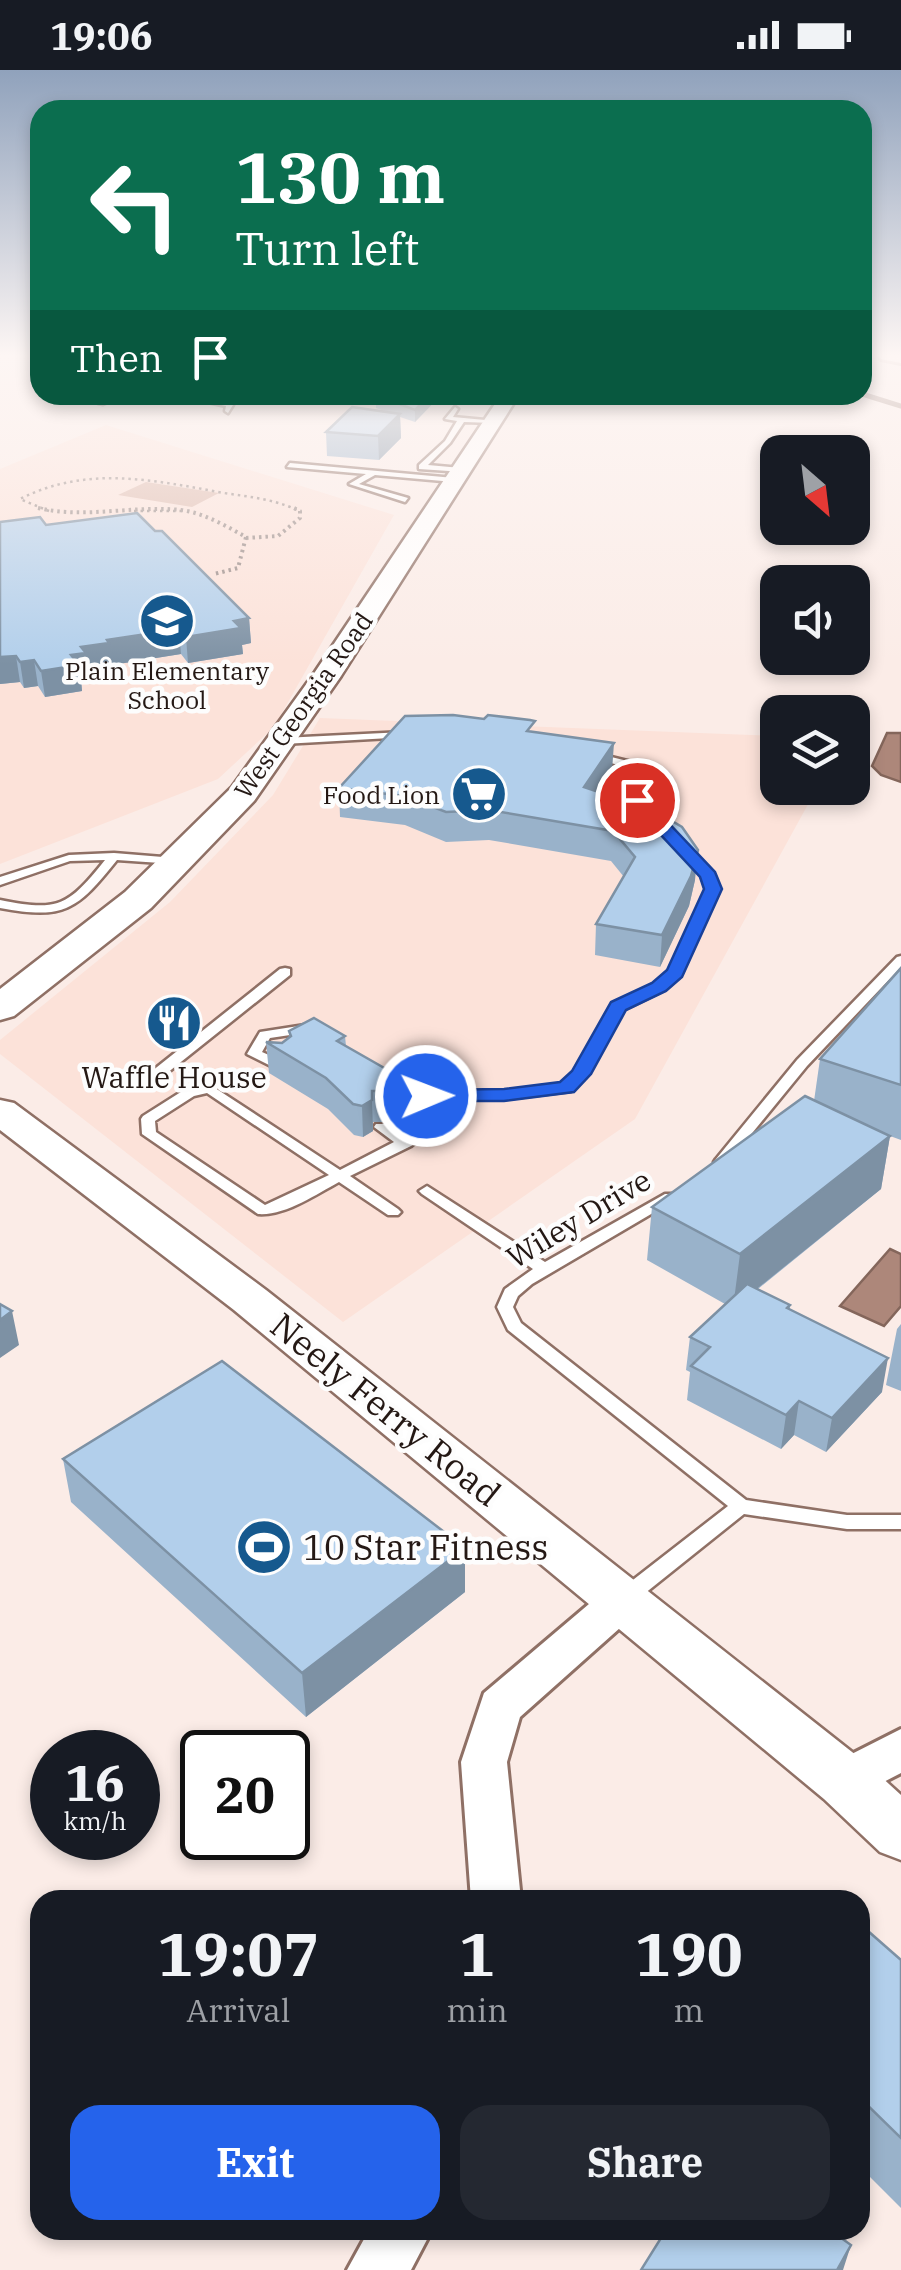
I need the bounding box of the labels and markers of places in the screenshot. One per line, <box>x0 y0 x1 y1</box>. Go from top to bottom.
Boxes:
school or university icon: Plain Elementary School <box>137 591 197 651</box>
place label: Plain Elementary School <box>65 654 270 716</box>
pin <box>595 758 680 843</box>
supermarket icon: Food Lion <box>449 764 509 824</box>
place label: Food Lion <box>323 778 440 811</box>
restaurant icon: Waffle House <box>144 993 204 1053</box>
place label: Waffle House <box>81 1057 267 1096</box>
sports icon: 10 Star Fitness <box>234 1517 294 1577</box>
place label: 10 Star Fitness <box>303 1524 548 1570</box>

